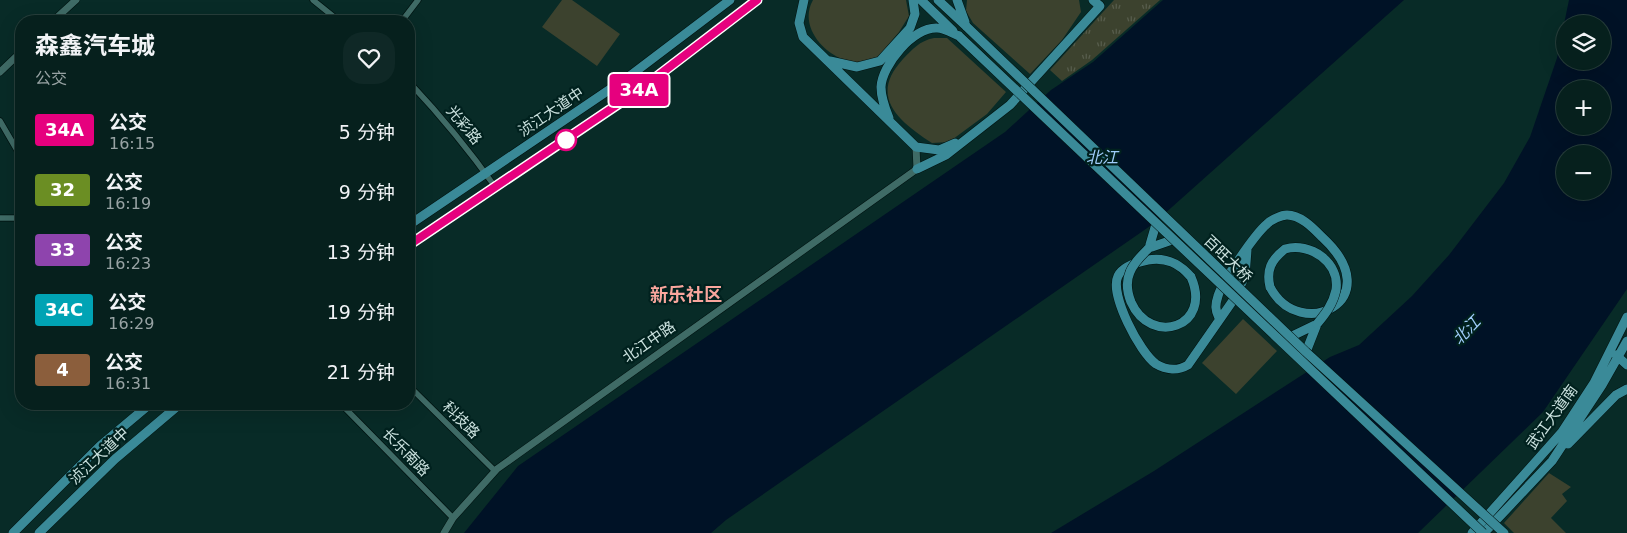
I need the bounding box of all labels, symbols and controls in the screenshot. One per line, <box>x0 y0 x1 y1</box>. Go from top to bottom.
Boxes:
map controls <box>1556 15 1611 200</box>
button: layers <box>1556 15 1611 70</box>
text: 森鑫汽车城 <box>35 32 155 60</box>
button: heart <box>343 32 395 84</box>
text: 公交 <box>35 69 67 88</box>
line badge: 34A <box>610 74 668 106</box>
text: 34A <box>620 79 658 100</box>
button: + <box>1556 80 1611 135</box>
street label: 浈江大道中 <box>515 84 587 140</box>
street label: 光彩路 <box>443 102 485 148</box>
text: 公交 <box>109 111 147 133</box>
text: 34A <box>45 119 84 140</box>
text: 5 分钟 <box>339 121 395 143</box>
unlabelled marker <box>555 129 577 151</box>
text: 16:15 <box>109 134 155 153</box>
button: − <box>1556 145 1611 200</box>
water label: 北江 <box>1086 148 1120 167</box>
text: 公交 <box>105 171 143 193</box>
text: 32 <box>50 179 75 200</box>
text: 9 分钟 <box>339 181 395 203</box>
text: 16:19 <box>105 194 151 213</box>
text: 公交 <box>105 231 143 253</box>
street label: 百旺大桥 <box>1200 232 1256 286</box>
text: 33 <box>50 239 75 260</box>
text: 13 分钟 <box>327 241 395 263</box>
text: 16:23 <box>105 254 151 273</box>
district label: 新乐社区 <box>650 284 722 305</box>
text: 公交 <box>108 291 146 313</box>
text: 34C <box>45 299 83 320</box>
text: 19 分钟 <box>327 301 395 323</box>
water label: 北江 <box>1448 311 1486 348</box>
text: 16:29 <box>108 314 154 333</box>
street label: 北江中路 <box>619 317 679 367</box>
text: 公交 <box>105 351 143 373</box>
text: 4 <box>56 359 69 380</box>
text: 21 分钟 <box>327 361 395 383</box>
text: 16:31 <box>105 374 151 393</box>
street label: 武江大道南 <box>1523 381 1581 453</box>
street label: 科技路 <box>439 398 483 442</box>
street label: 浈江大道中 <box>65 424 133 488</box>
street label: 长乐南路 <box>379 424 433 480</box>

